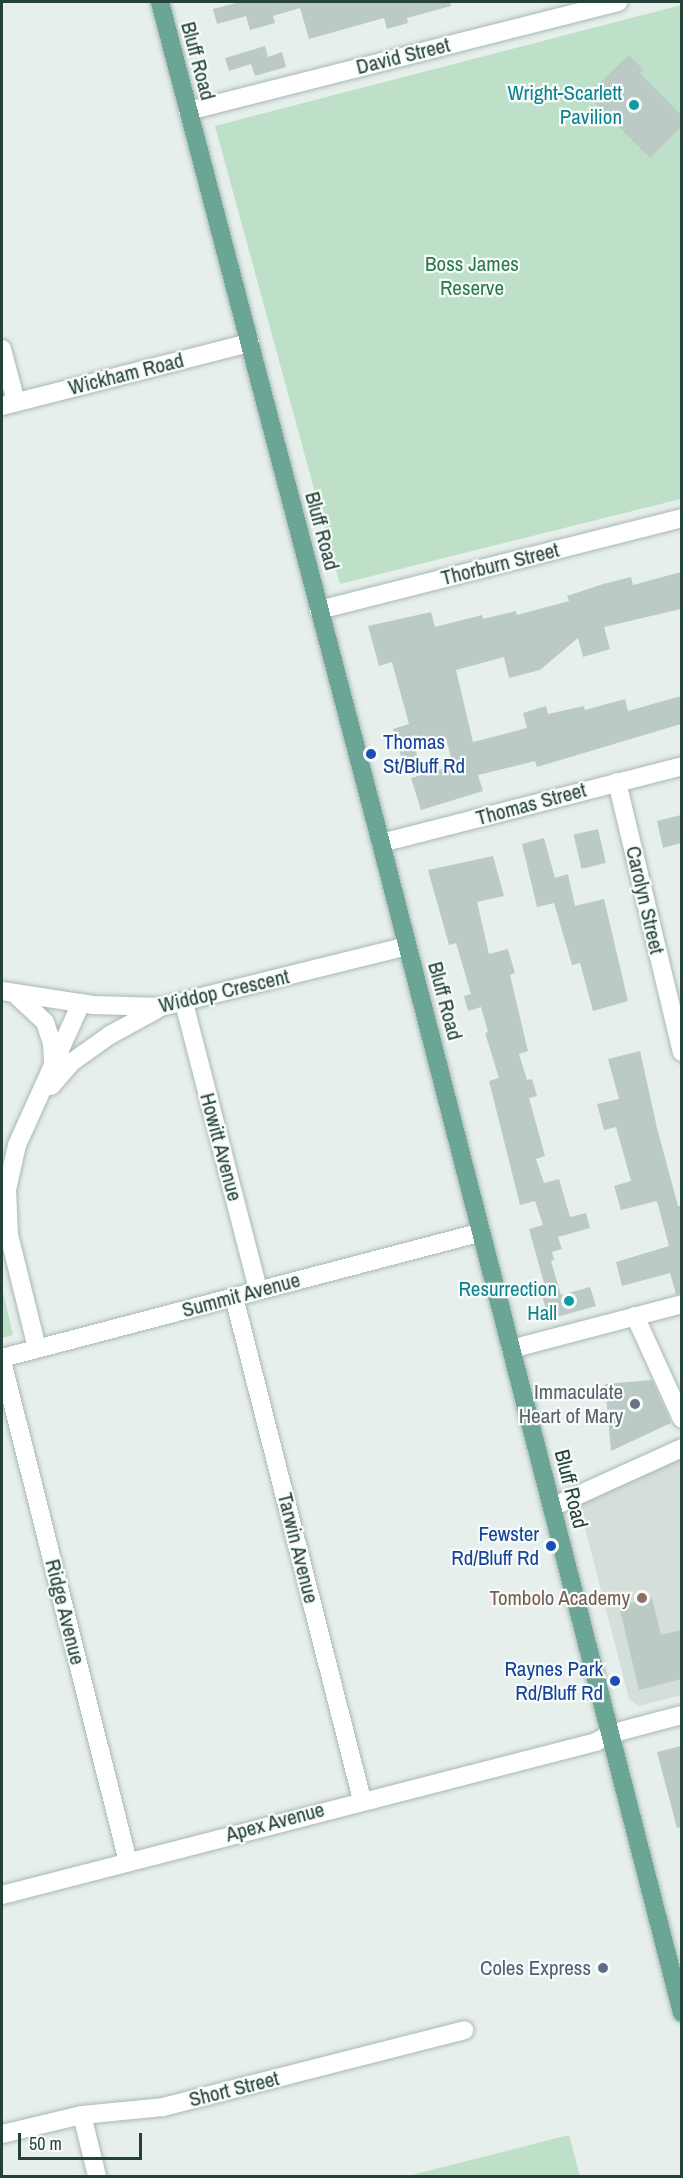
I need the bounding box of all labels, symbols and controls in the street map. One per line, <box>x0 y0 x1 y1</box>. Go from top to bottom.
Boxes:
street label: Bluff Road <box>175 19 221 103</box>
street label: David Street <box>354 32 452 80</box>
place label: Wright-Scarlett Pavilion <box>507 80 622 130</box>
marker: Wright-Scarlett Pavilion <box>627 98 641 112</box>
park label: Boss James Reserve <box>425 251 519 301</box>
street label: Wickham Road <box>66 348 186 400</box>
street label: Bluff Road <box>299 489 345 573</box>
street label: Thorburn Street <box>438 537 562 591</box>
place label: Thomas St/Bluff Rd <box>383 729 465 779</box>
marker: Thomas St/Bluff Rd <box>364 747 378 761</box>
street label: Thomas Street <box>473 777 589 831</box>
street label: Carolyn Street <box>620 844 670 956</box>
street label: Bluff Road <box>422 959 468 1043</box>
street label: Widdop Crescent <box>156 964 292 1018</box>
street label: Howitt Avenue <box>194 1090 248 1204</box>
street label: Summit Avenue <box>179 1267 303 1323</box>
place label: Resurrection Hall <box>458 1276 557 1326</box>
marker: Resurrection Hall <box>562 1294 576 1308</box>
place label: Immaculate Heart of Mary <box>519 1379 623 1429</box>
marker: Immaculate Heart of Mary <box>628 1397 642 1411</box>
street label: Bluff Road <box>549 1447 593 1531</box>
street label: Tarwin Avenue <box>272 1490 324 1606</box>
place label: Fewster Rd/Bluff Rd <box>451 1521 539 1571</box>
marker: Fewster Rd/Bluff Rd <box>544 1539 558 1553</box>
street label: Ridge Avenue <box>40 1556 90 1668</box>
place label: Tombolo Academy <box>488 1585 630 1611</box>
marker: Tombolo Academy <box>635 1591 649 1605</box>
place label: Raynes Park Rd/Bluff Rd <box>504 1656 603 1706</box>
marker: Raynes Park Rd/Bluff Rd <box>608 1674 622 1688</box>
street label: Apex Avenue <box>222 1797 328 1847</box>
place label: Coles Express <box>480 1955 591 1981</box>
marker: Coles Express <box>596 1961 610 1975</box>
street label: Short Street <box>186 2066 282 2112</box>
scale bar <box>21 2121 146 2159</box>
text: 50 m <box>29 2131 62 2156</box>

